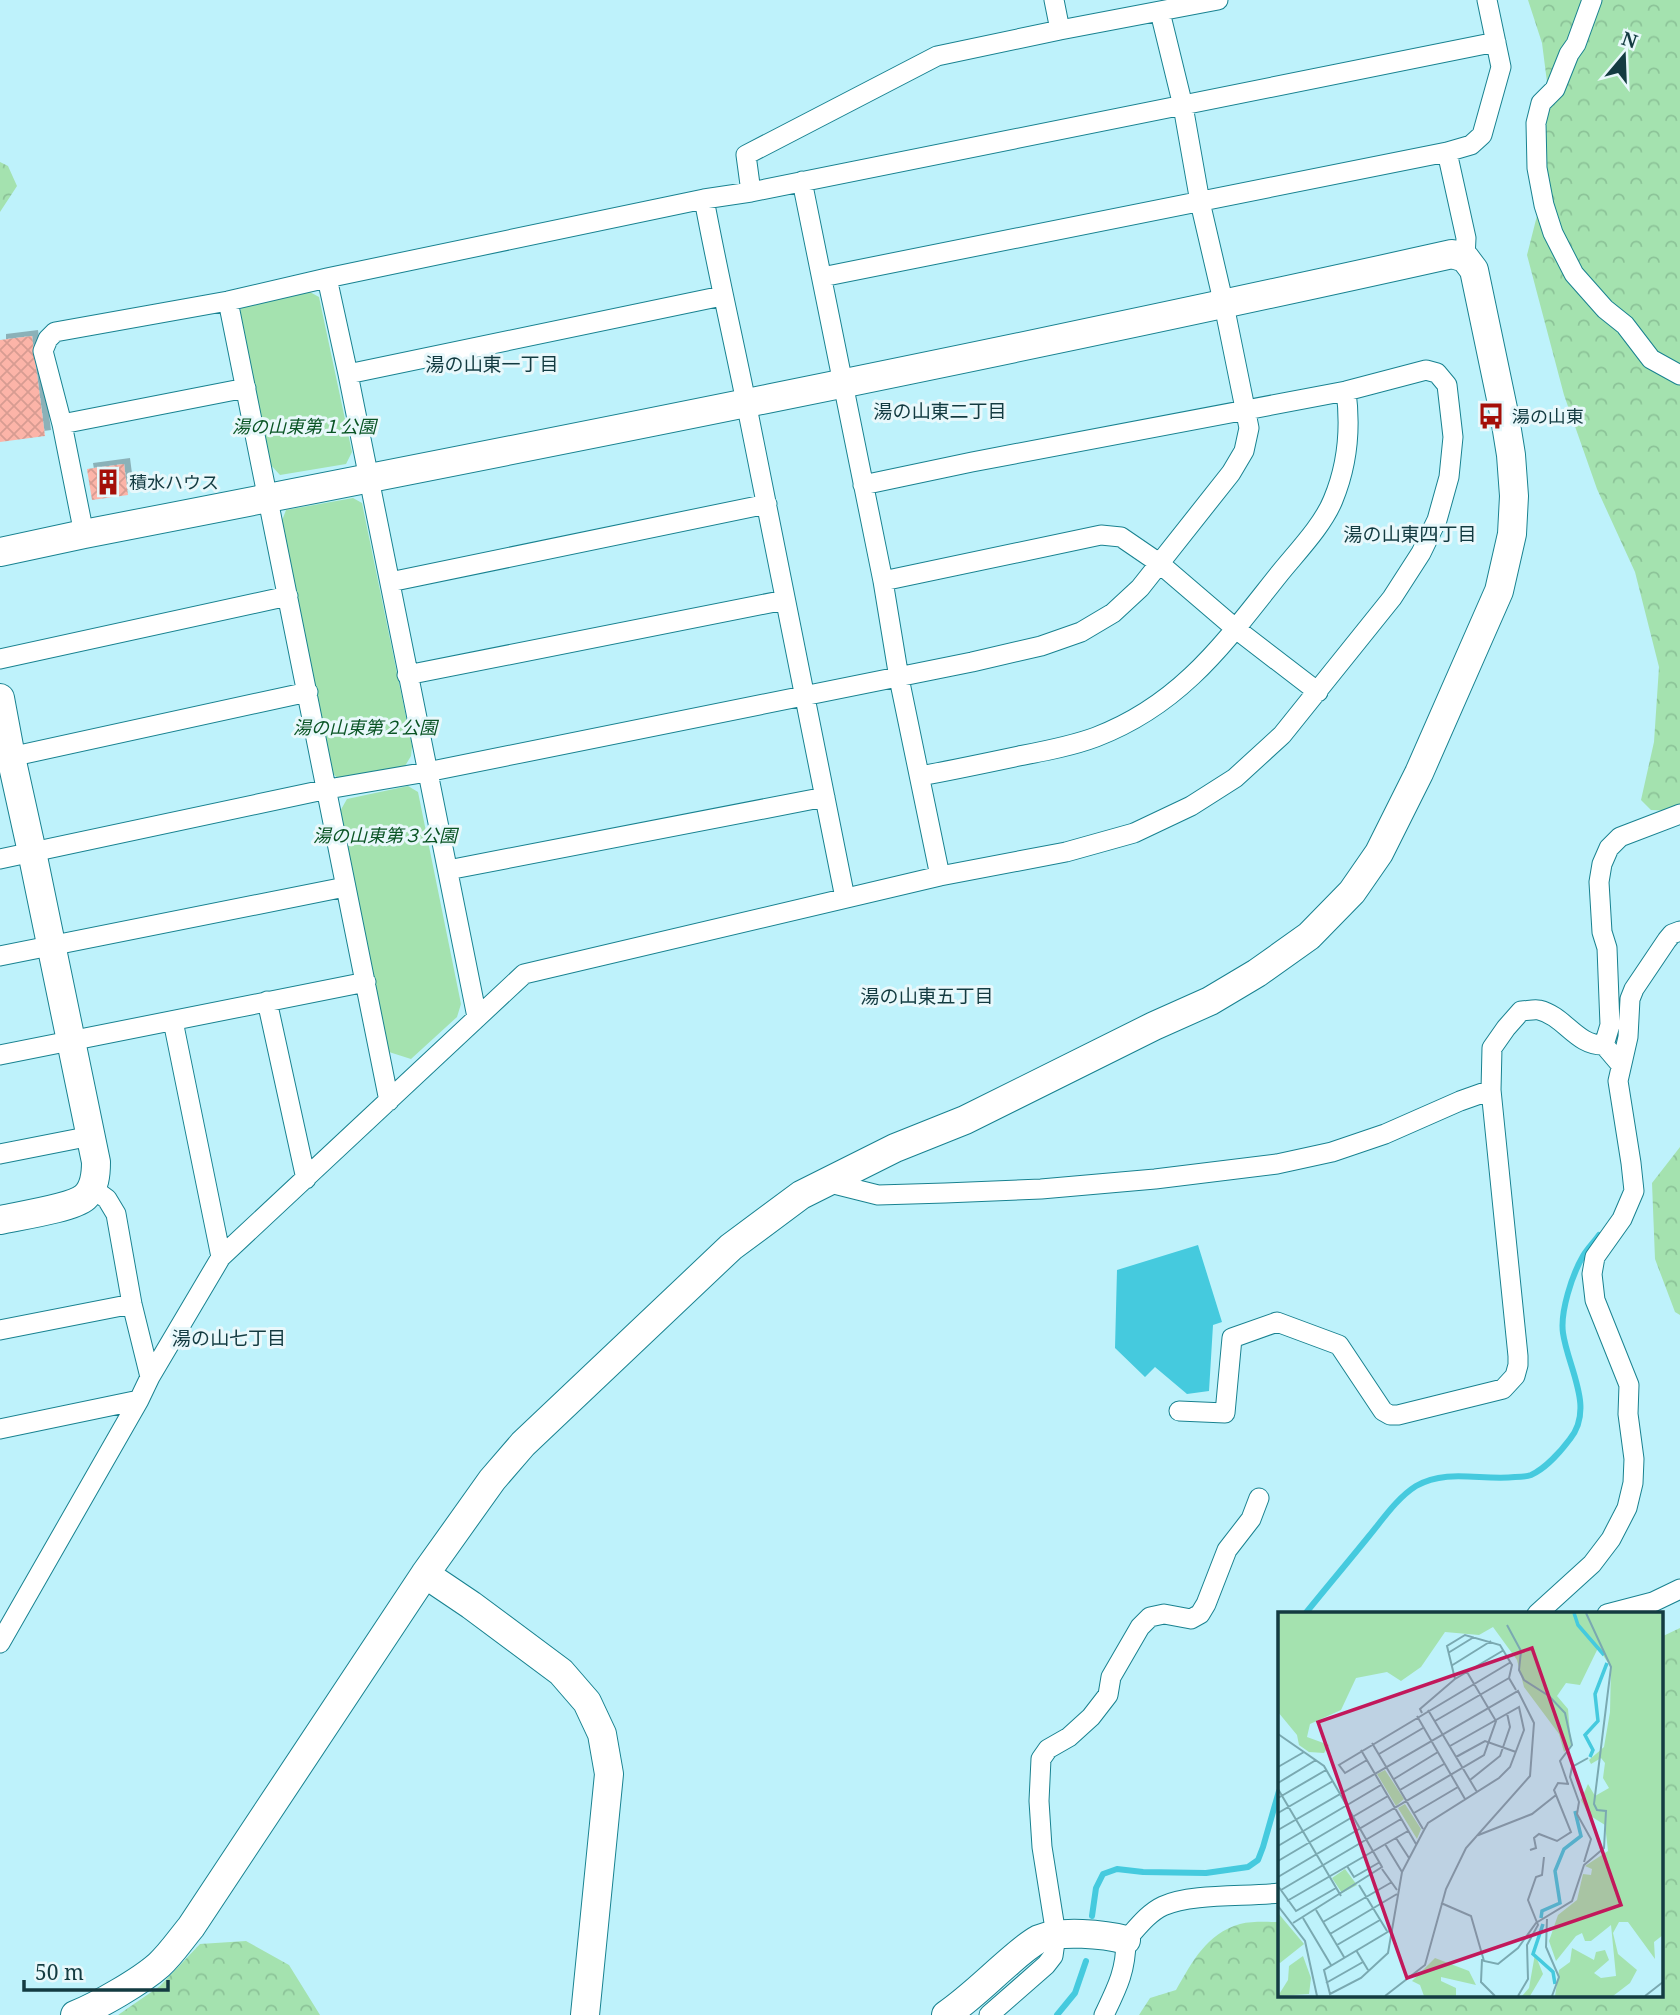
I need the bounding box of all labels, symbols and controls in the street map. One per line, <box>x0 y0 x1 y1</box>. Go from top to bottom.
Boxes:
north arrow <box>1589 21 1659 91</box>
text: N <box>1618 25 1641 55</box>
district label: 湯の山東一丁目 <box>425 351 559 377</box>
district label: 湯の山東二丁目 <box>873 398 1007 424</box>
bus stop icon: 湯の山東 <box>1476 401 1506 431</box>
place label: 湯の山東 <box>1512 404 1584 428</box>
park label: 湯の山東第１公園 <box>232 414 379 438</box>
building icon: 積水ハウス <box>93 467 123 497</box>
place label: 積水ハウス <box>129 470 219 494</box>
district label: 湯の山東四丁目 <box>1343 521 1477 547</box>
park label: 湯の山東第２公園 <box>293 715 440 739</box>
park label: 湯の山東第３公園 <box>313 823 460 847</box>
district label: 湯の山東五丁目 <box>860 983 994 1009</box>
district label: 湯の山七丁目 <box>172 1325 286 1351</box>
inset map <box>1278 1612 1662 1997</box>
scale bar <box>24 1948 168 1992</box>
text: 50 m <box>35 1958 84 1986</box>

